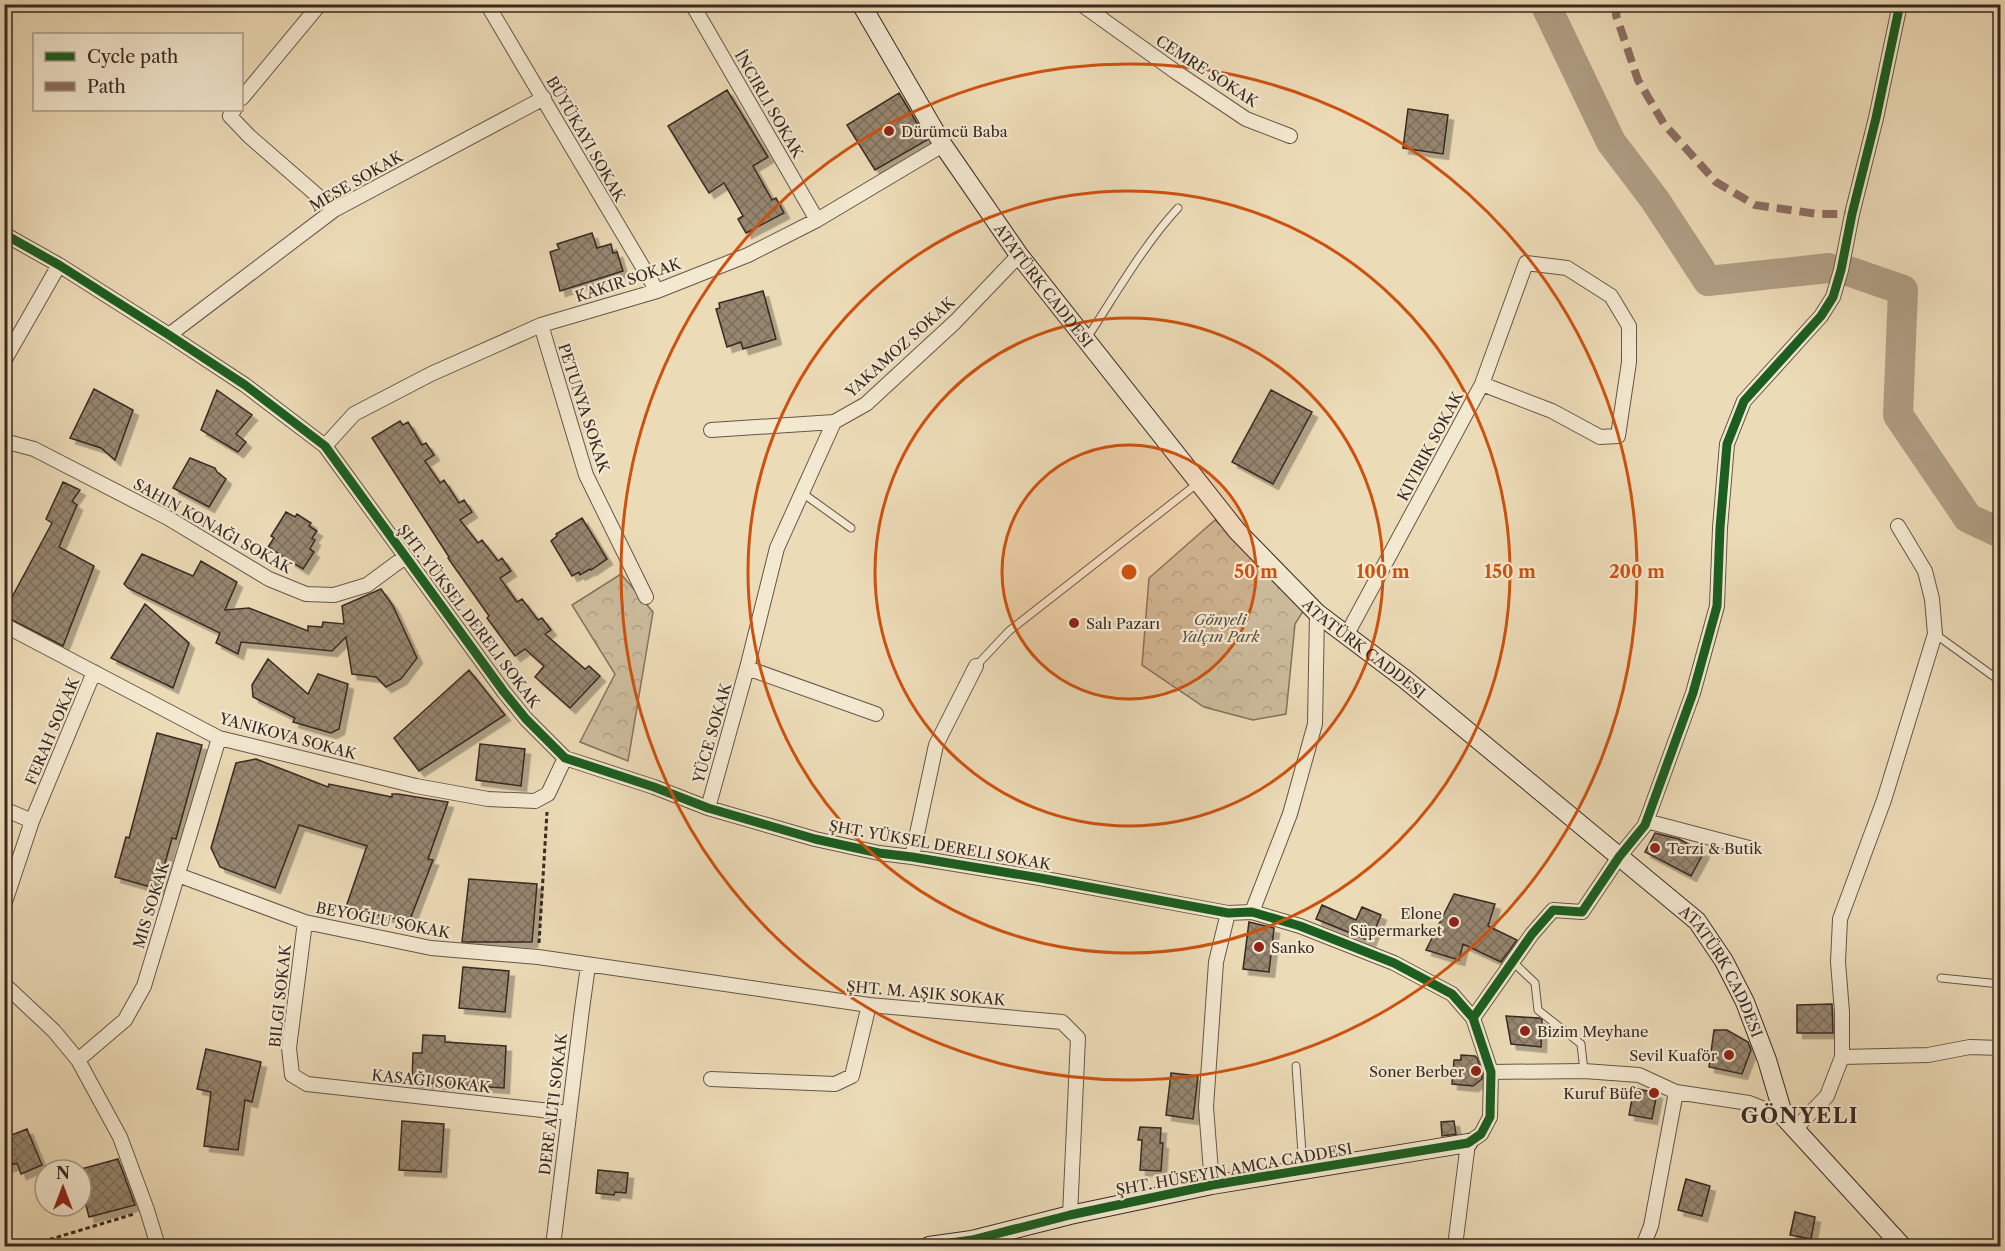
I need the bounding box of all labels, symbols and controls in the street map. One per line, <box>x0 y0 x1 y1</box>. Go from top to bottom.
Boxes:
street label: CEMRE SOKAK <box>1152 31 1263 112</box>
legend <box>33 33 243 111</box>
text: Cycle path <box>87 46 178 68</box>
street label: İNCIRLI SOKAK <box>730 47 808 162</box>
street label: BÜYÜKAYI SOKAK <box>542 73 630 206</box>
text: Path <box>87 76 126 98</box>
place label: Dürümcü Baba <box>901 122 1008 141</box>
marker: Dürümcü Baba <box>882 124 896 138</box>
street label: MESE SOKAK <box>306 146 407 215</box>
street label: ATATÜRK CADDESI <box>990 219 1098 351</box>
street label: KAKIR SOKAK <box>573 254 685 306</box>
street label: YAKAMOZ SOKAK <box>841 292 960 402</box>
street label: PETUNYA SOKAK <box>554 341 614 476</box>
street label: KIVIRIK SOKAK <box>1393 387 1468 504</box>
street label: SAHIN KONAĞI SOKAK <box>130 474 297 578</box>
street label: ŞHT. YÜKSEL DERELI SOKAK <box>394 520 545 713</box>
text: 50 m <box>1234 561 1278 583</box>
text: 100 m <box>1356 561 1410 583</box>
text: 150 m <box>1484 561 1536 583</box>
text: 200 m <box>1609 561 1665 583</box>
centre of rings <box>1119 562 1139 582</box>
street label: ATATÜRK CADDESI <box>1298 594 1430 702</box>
park label: Gönyeli Yalçın Park <box>1180 610 1260 646</box>
place label: Salı Pazarı <box>1086 614 1160 633</box>
marker: Salı Pazarı <box>1067 616 1081 630</box>
street label: FERAH SOKAK <box>21 673 84 788</box>
street label: YÜCE SOKAK <box>688 679 736 786</box>
street label: YANIKOVA SOKAK <box>216 708 360 764</box>
street label: ŞHT. YÜKSEL DERELI SOKAK <box>827 816 1054 874</box>
place label: Terzi & Butik <box>1667 839 1763 858</box>
marker: Terzi & Butik <box>1648 841 1662 855</box>
street label: MIS SOKAK <box>129 858 174 951</box>
street label: BEYOĞLU SOKAK <box>314 898 453 943</box>
street label: ATATÜRK CADDESI <box>1675 900 1767 1040</box>
place label: Elone Süpermarket <box>1350 904 1443 940</box>
marker: Elone Süpermarket <box>1447 915 1461 929</box>
place label: Sanko <box>1271 938 1315 957</box>
marker: Sanko <box>1252 940 1266 954</box>
street label: BILGI SOKAK <box>265 942 295 1048</box>
street label: ŞHT. M. AŞIK SOKAK <box>846 977 1008 1010</box>
place label: Bizim Meyhane <box>1537 1022 1649 1041</box>
marker: Bizim Meyhane <box>1518 1024 1532 1038</box>
street label: DERE ALTI SOKAK <box>535 1030 571 1176</box>
place label: Sevil Kuaför <box>1629 1046 1718 1065</box>
marker: Sevil Kuaför <box>1722 1048 1736 1062</box>
place label: Soner Berber <box>1369 1062 1465 1081</box>
marker: Soner Berber <box>1469 1064 1483 1078</box>
street label: KASAĞI SOKAK <box>371 1065 493 1097</box>
place label: Kuruf Büfe <box>1563 1084 1642 1103</box>
marker: Kuruf Büfe <box>1647 1086 1661 1100</box>
district label: GÖNYELI <box>1741 1103 1859 1128</box>
street label: ŞHT. HÜSEYIN AMCA CADDESI <box>1114 1139 1354 1199</box>
north arrow <box>33 1158 93 1218</box>
text: N <box>56 1163 70 1183</box>

